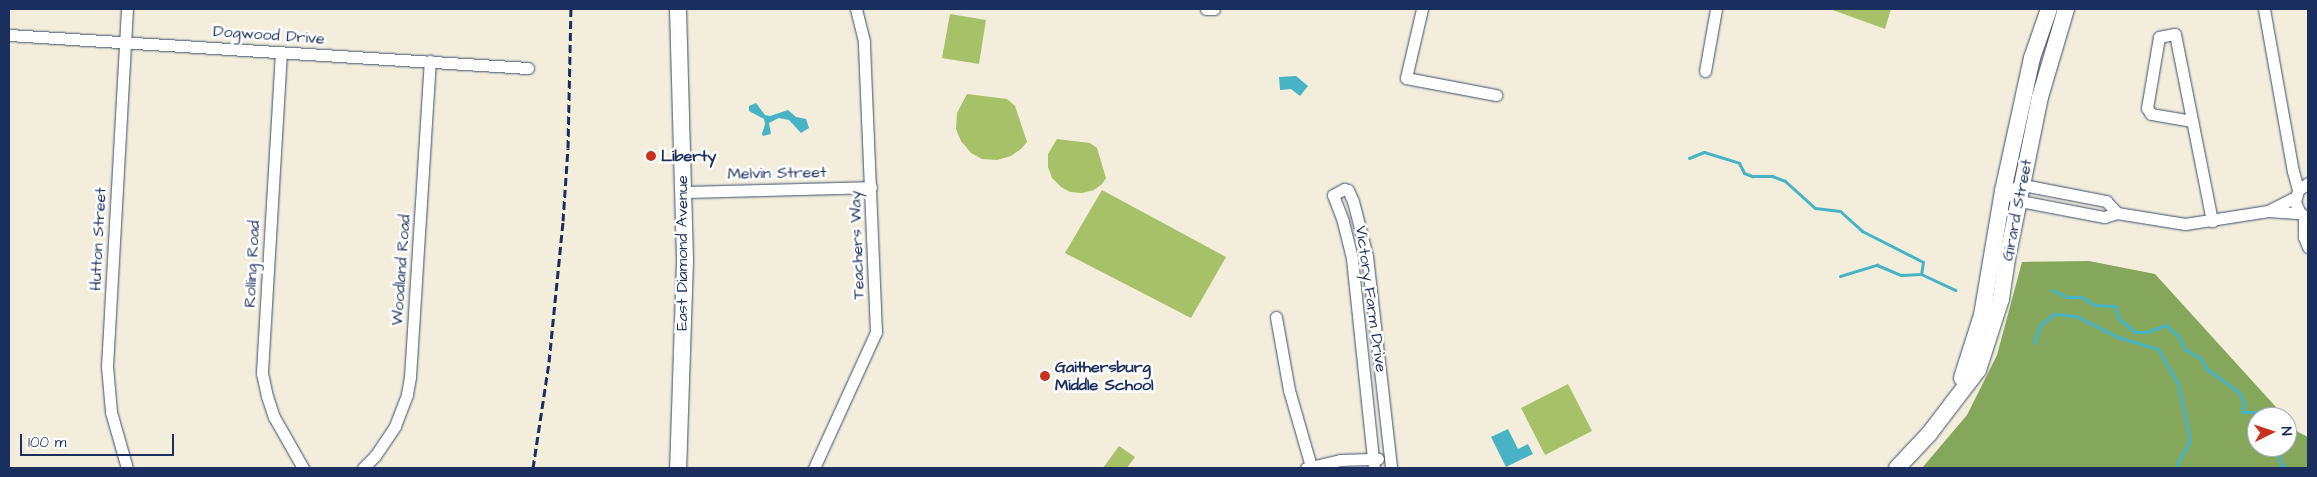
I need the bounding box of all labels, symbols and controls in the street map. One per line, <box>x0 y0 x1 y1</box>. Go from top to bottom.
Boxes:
street label: Dogwood Drive <box>213 22 325 48</box>
place label: Liberty <box>661 146 716 166</box>
marker: Liberty <box>645 150 657 162</box>
street label: Girard Street <box>1998 157 2036 263</box>
street label: Melvin Street <box>727 163 827 183</box>
street label: East Diamond Avenue <box>672 175 692 331</box>
street label: Hutton Street <box>86 187 110 291</box>
street label: Teachers Way <box>846 190 868 300</box>
street label: Woodland Road <box>388 214 414 326</box>
street label: Rolling Road <box>240 220 264 308</box>
street label: Victory Farm Drive <box>1351 225 1391 373</box>
place label: Gaithersburg Middle School <box>1055 357 1153 395</box>
marker: Gaithersburg Middle School <box>1039 370 1051 382</box>
north arrow <box>2247 407 2297 457</box>
scale bar <box>22 424 176 456</box>
text: N <box>2276 426 2296 436</box>
text: 100 m <box>28 432 67 453</box>

